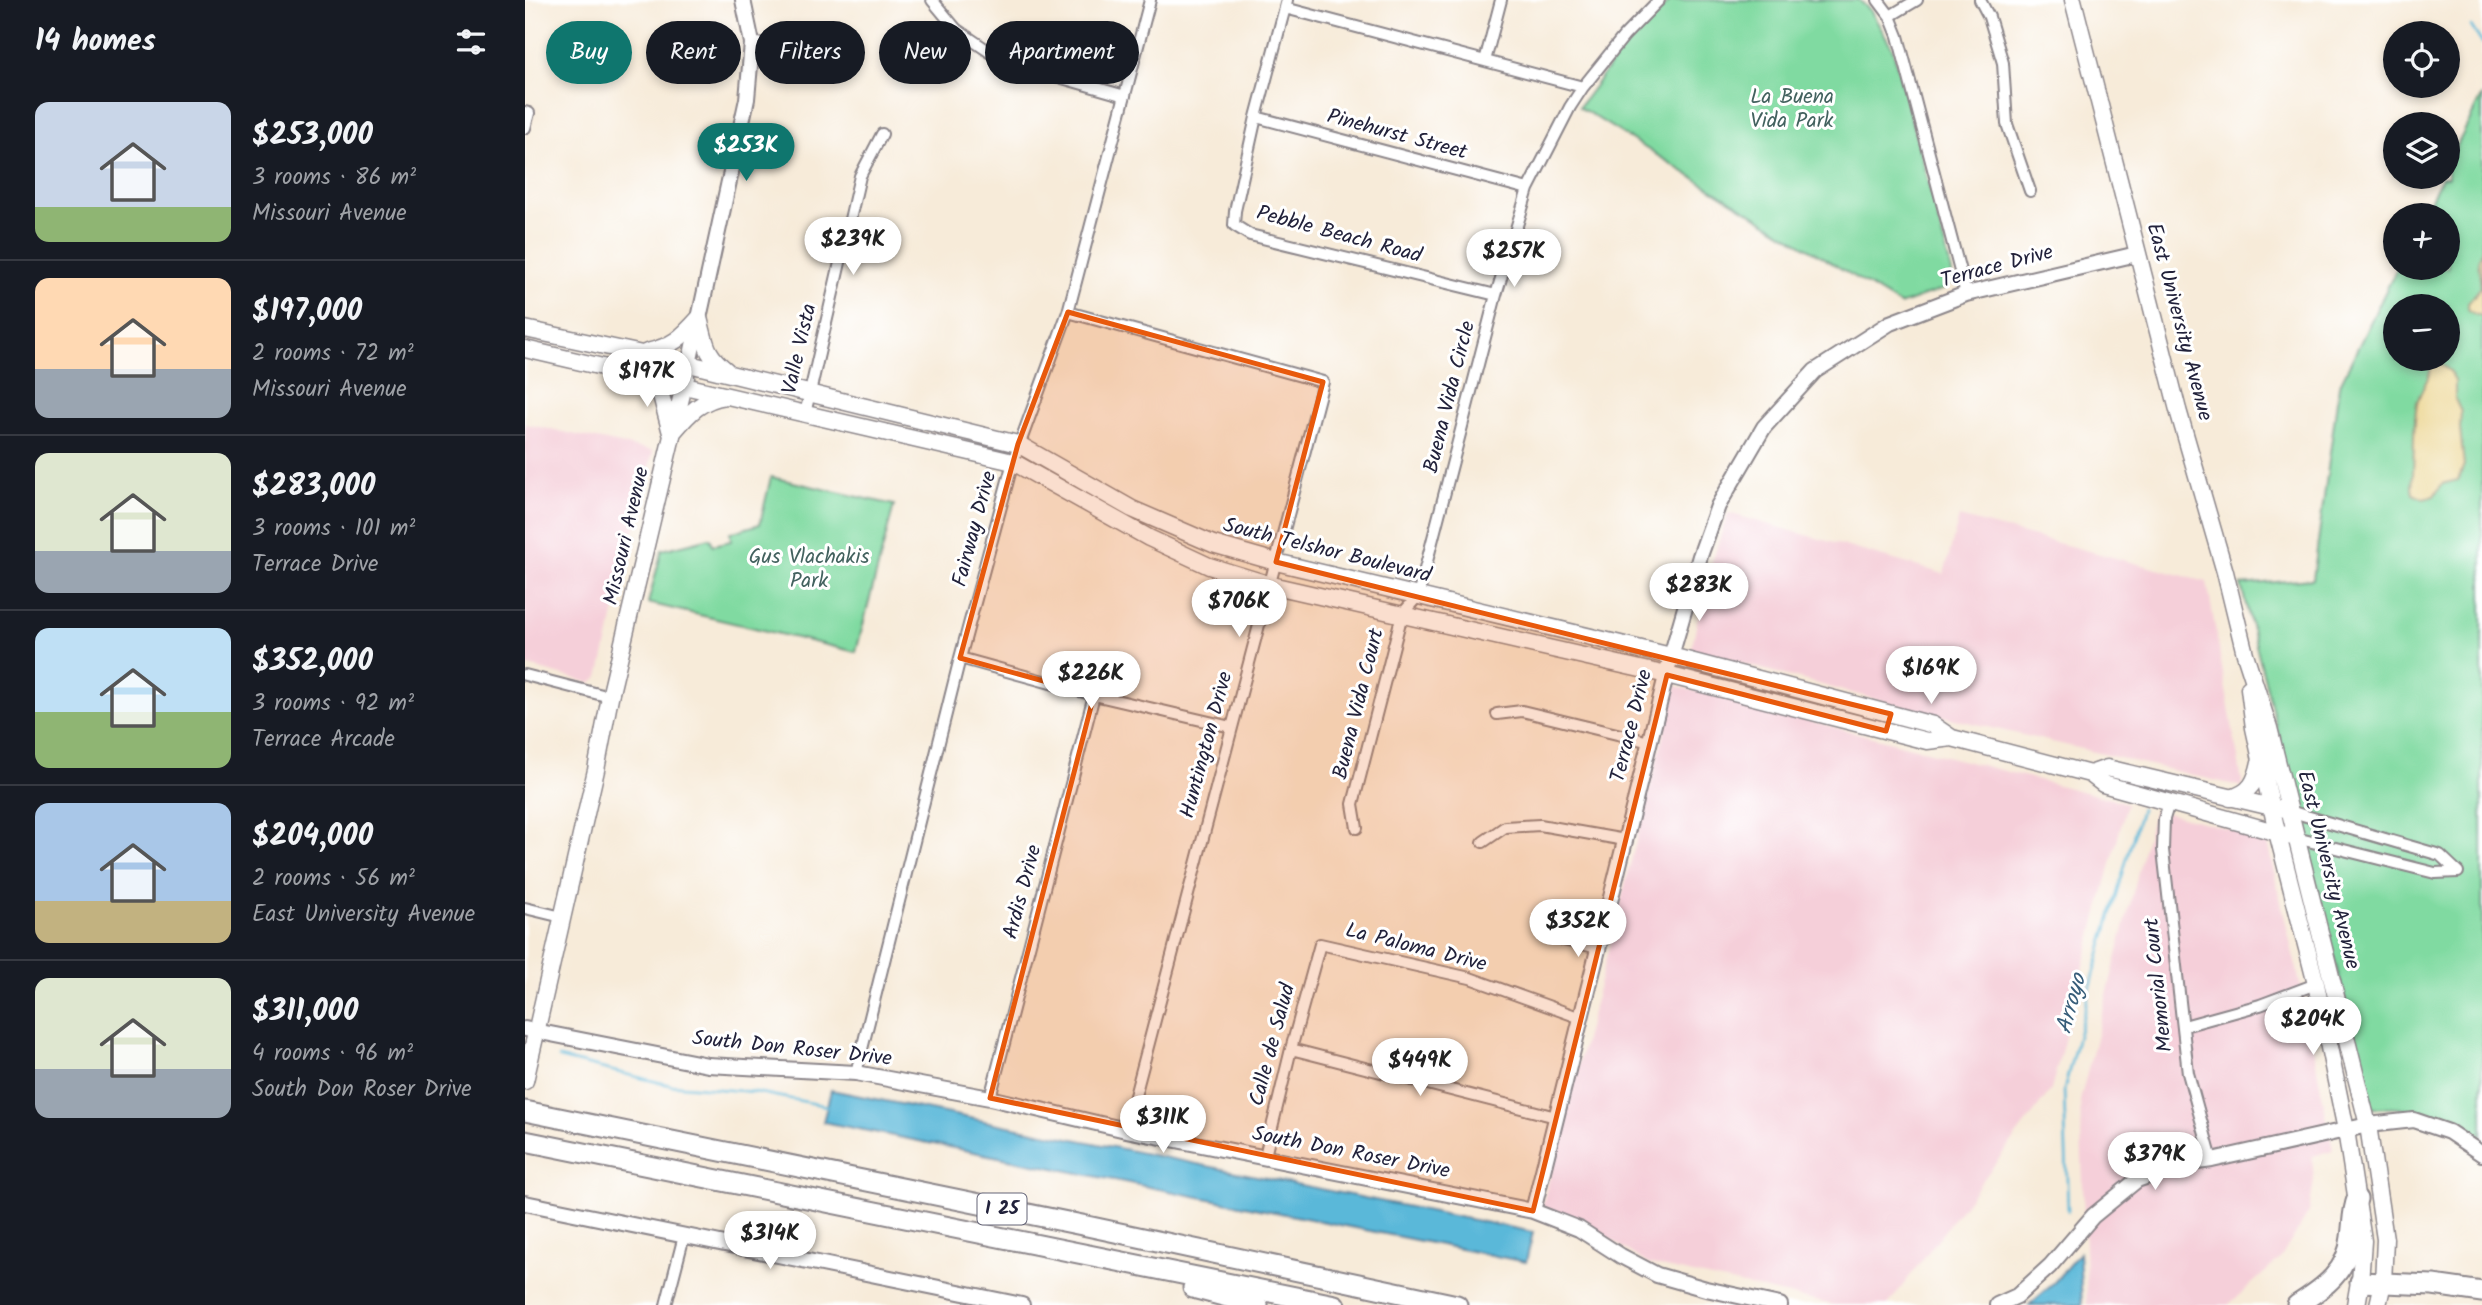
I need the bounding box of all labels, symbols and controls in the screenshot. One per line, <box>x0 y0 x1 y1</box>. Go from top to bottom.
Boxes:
text: 14 homes <box>35 18 156 66</box>
chip: Buy <box>546 21 632 84</box>
chip: Rent <box>646 21 741 84</box>
chip: Filters <box>755 21 865 84</box>
chip: New <box>879 21 971 84</box>
chip: Apartment <box>985 21 1139 84</box>
map controls <box>2383 21 2460 371</box>
button: locate <box>2383 21 2460 98</box>
icon: filters <box>452 23 490 61</box>
park label: La Buena Vida Park <box>1750 81 1834 138</box>
street label: Pinehurst Street <box>1323 100 1472 170</box>
text: $253,000 <box>252 112 373 160</box>
button: layers <box>2383 112 2460 189</box>
pin: $253K <box>697 124 795 183</box>
text: $253K <box>713 128 779 164</box>
icon: home <box>91 130 175 214</box>
text: 3 rooms · 86 m² <box>252 160 416 196</box>
text: Missouri Avenue <box>252 196 407 232</box>
street label: Pebble Beach Road <box>1253 197 1426 273</box>
button: + <box>2383 203 2460 280</box>
pin: $239K <box>804 218 902 277</box>
street label: East University Avenue <box>2137 219 2221 425</box>
text: $239K <box>820 222 886 258</box>
pin: $257K <box>1465 230 1563 289</box>
text: $257K <box>1482 234 1546 270</box>
street label: Terrace Drive <box>1937 236 2058 298</box>
text: $197,000 <box>252 288 362 336</box>
button: − <box>2383 294 2460 371</box>
street label: Valle Vista <box>774 300 826 398</box>
icon: home <box>91 306 175 390</box>
street label: Buena Vida Circle <box>1415 317 1485 477</box>
text: 2 rooms · 72 m² <box>252 336 414 372</box>
pin: $197K <box>598 350 696 409</box>
text: $197K <box>619 354 675 390</box>
text: Missouri Avenue <box>252 372 407 408</box>
text: $283,000 <box>252 463 375 511</box>
street label: Missouri Avenue <box>595 463 659 609</box>
street label: Fairway Drive <box>944 467 1006 591</box>
icon: home <box>91 481 175 565</box>
street label: South Telshor Boulevard <box>1220 509 1435 593</box>
text: 3 rooms · 101 m² <box>252 511 415 547</box>
park label: Gus Vlachakis Park <box>749 541 869 598</box>
text: Terrace Drive <box>252 547 378 583</box>
pin: $283K <box>1650 564 1748 623</box>
text: $283K <box>1665 568 1733 604</box>
pin: $706K <box>1190 580 1288 639</box>
text: $706K <box>1208 584 1270 620</box>
street label: Buena Vida Court <box>1324 624 1394 783</box>
text: $352,000 <box>252 638 373 686</box>
pin: $169K <box>1882 646 1980 706</box>
text: $169K <box>1902 651 1960 687</box>
pin: $226K <box>1042 652 1140 711</box>
icon: home <box>91 656 175 740</box>
text: $226K <box>1058 656 1124 692</box>
street label: Terrace Drive <box>1602 665 1662 786</box>
street label: Huntington Drive <box>1172 667 1243 822</box>
text: 3 rooms · 92 m² <box>252 686 414 722</box>
text: Terrace Arcade <box>252 722 395 758</box>
street label: East University Avenue <box>2287 767 2369 973</box>
text: $204,000 <box>252 813 373 861</box>
icon: home <box>91 831 175 915</box>
street label: Ardis Drive <box>995 841 1052 943</box>
text: 2 rooms · 56 m² <box>252 861 415 897</box>
text: East University Avenue <box>252 897 475 933</box>
pin: $352K <box>1529 900 1627 959</box>
text: $352K <box>1545 904 1611 940</box>
street label: La Paloma Drive <box>1342 915 1491 982</box>
street label: Memorial Court <box>2135 915 2182 1054</box>
water label: Arroyo <box>2047 968 2098 1038</box>
street label: Calle de Salud <box>1241 980 1305 1110</box>
text: $311,000 <box>252 988 358 1036</box>
pin: $204K <box>2264 998 2362 1057</box>
text: $204K <box>2280 1002 2346 1038</box>
icon: home <box>91 1006 175 1090</box>
street label: South Don Roser Drive <box>691 1022 894 1076</box>
text: 4 rooms · 96 m² <box>252 1036 413 1072</box>
pin: $449K <box>1371 1038 1469 1098</box>
text: $449K <box>1388 1043 1452 1079</box>
text: South Don Roser Drive <box>252 1072 472 1108</box>
pin: $311K <box>1114 1096 1212 1155</box>
text: $311K <box>1136 1100 1190 1136</box>
street label: South Don Roser Drive <box>1249 1118 1453 1188</box>
pin: $379K <box>2106 1132 2204 1192</box>
text: $379K <box>2124 1137 2186 1173</box>
road number: I 25 <box>977 1194 1027 1224</box>
pin: $314K <box>721 1212 819 1271</box>
text: $314K <box>740 1216 800 1252</box>

